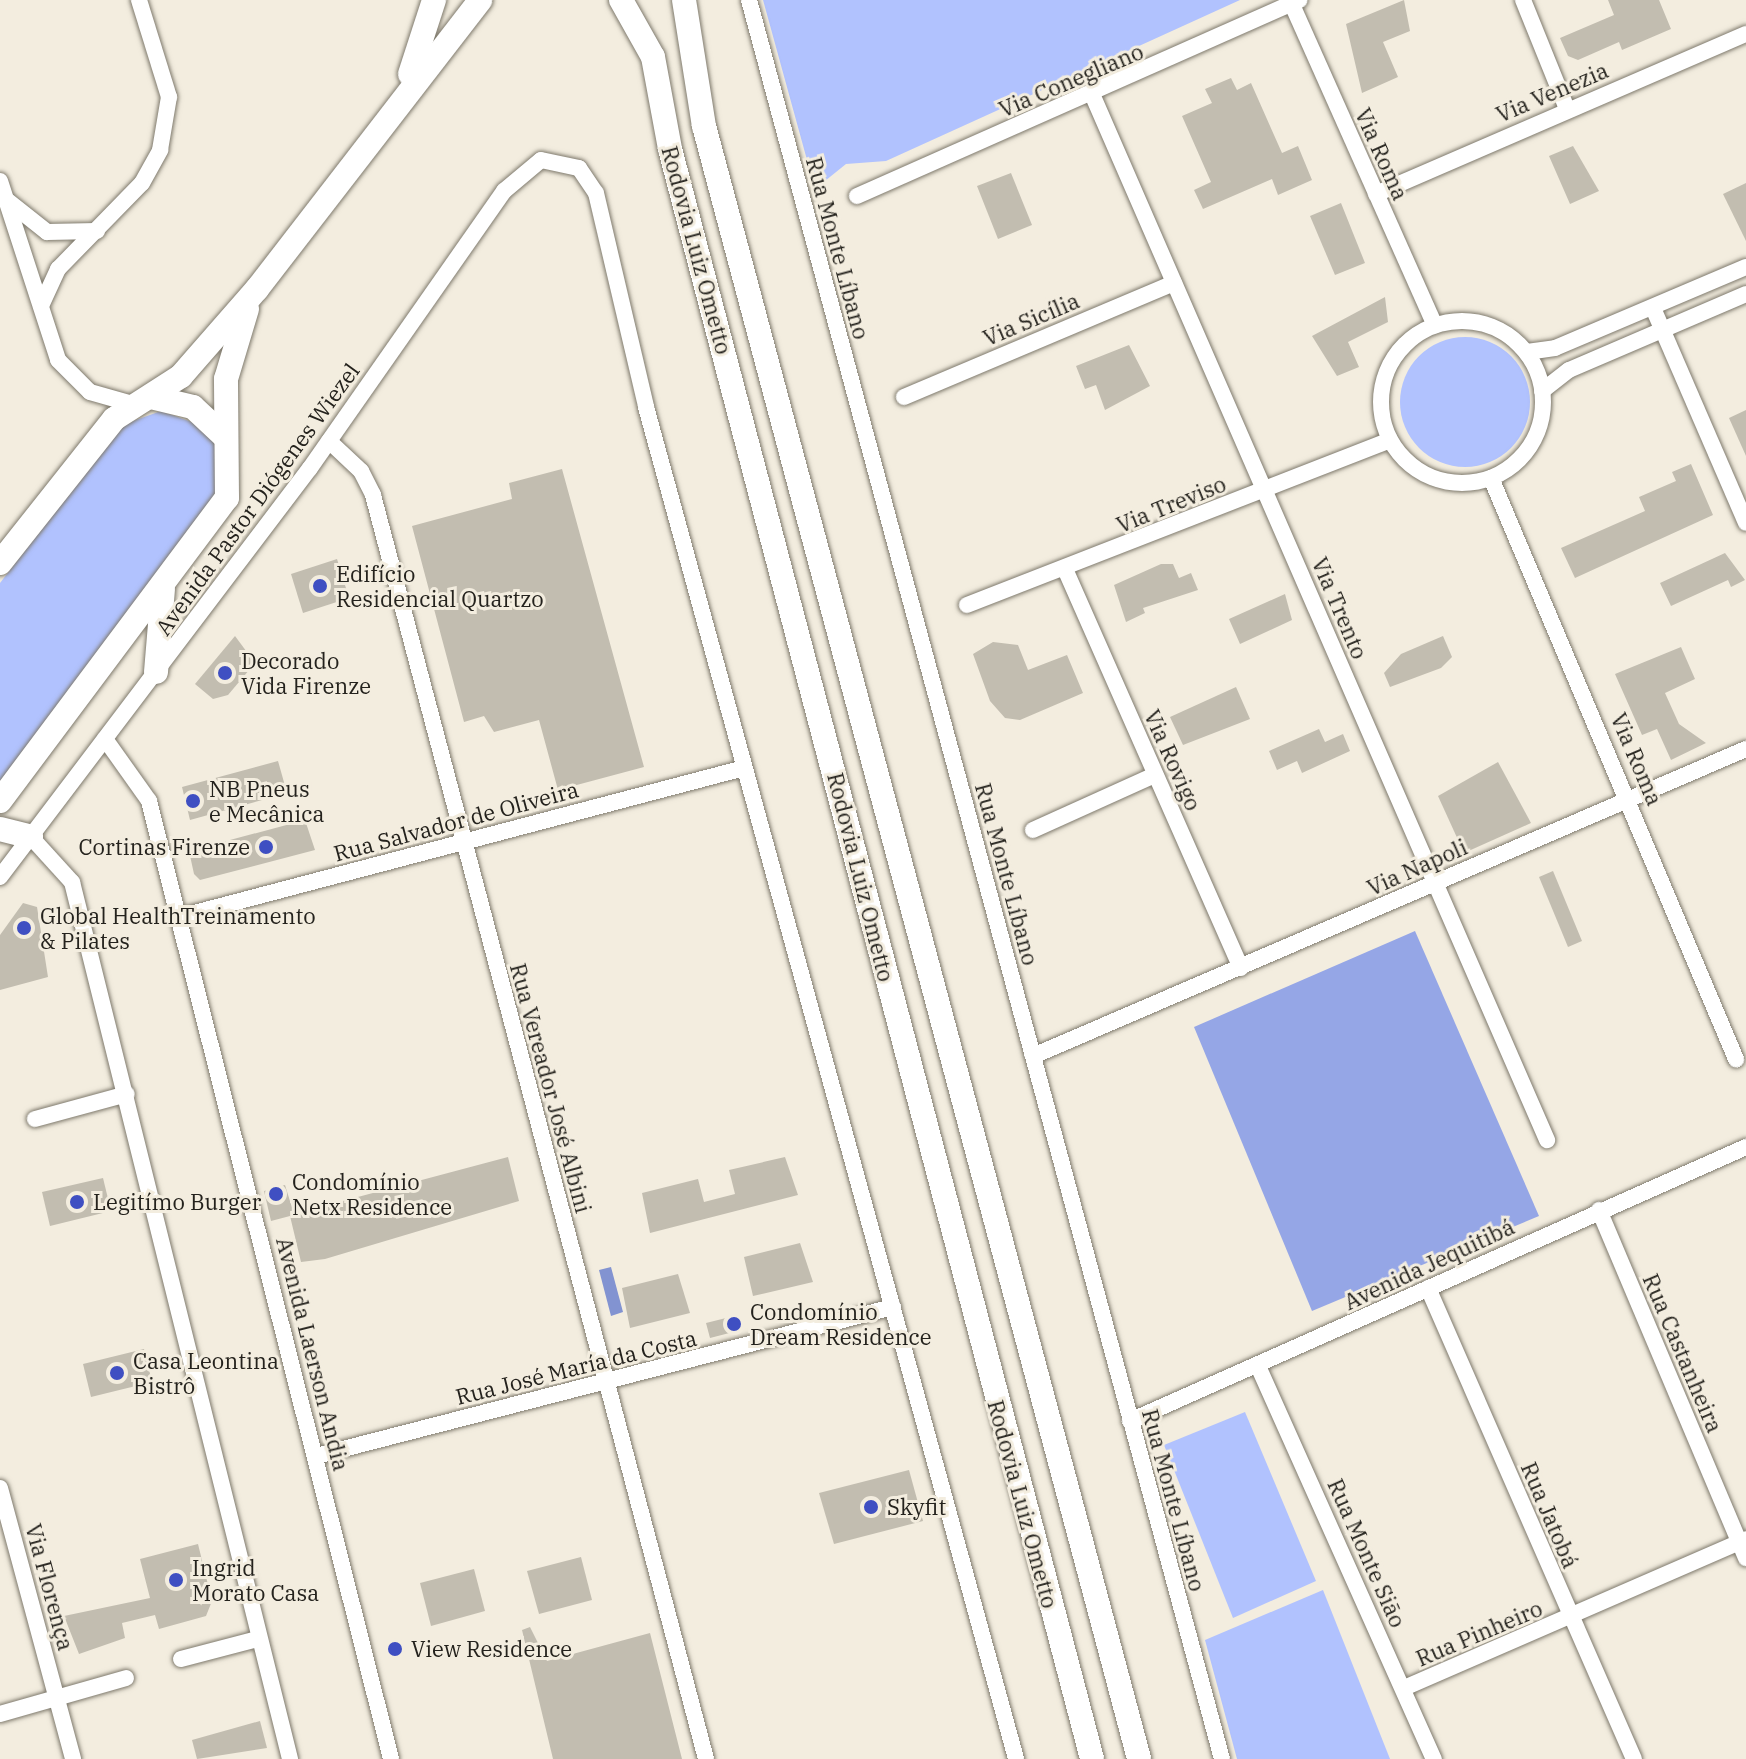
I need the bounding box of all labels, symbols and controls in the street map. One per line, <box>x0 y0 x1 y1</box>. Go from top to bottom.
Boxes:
street label: Via Conegliano <box>995 38 1147 122</box>
street label: Via Venezia <box>1492 57 1612 127</box>
street label: Via Roma <box>1350 104 1414 204</box>
street label: Rodovia Luiz Ometto <box>657 143 737 357</box>
street label: Rua Monte Líbano <box>801 154 875 342</box>
street label: Via Sicília <box>979 287 1083 351</box>
street label: Avenida Pastor Diógenes Wiezel <box>149 358 365 640</box>
street label: Via Treviso <box>1112 470 1230 538</box>
street label: Via Trento <box>1307 553 1373 663</box>
place label: Edifício Residencial Quartzo <box>336 560 544 612</box>
marker: Edifício Residencial Quartzo <box>311 577 329 595</box>
place label: Decorado Vida Firenze <box>241 647 371 698</box>
marker: Decorado Vida Firenze <box>216 664 234 682</box>
street label: Via Rovigo <box>1139 705 1207 815</box>
street label: Via Roma <box>1606 709 1668 809</box>
street label: Rodovia Luiz Ometto <box>822 770 900 984</box>
place label: NB Pneus e Mecânica <box>209 775 324 826</box>
street label: Rua Salvador de Oliveira <box>331 776 581 866</box>
street label: Rua Monte Líbano <box>970 780 1044 968</box>
marker: NB Pneus e Mecânica <box>184 792 202 810</box>
street label: Via Napoli <box>1363 833 1471 901</box>
place label: Cortinas Firenze <box>78 834 250 860</box>
marker: Cortinas Firenze <box>257 838 275 856</box>
place label: Global HealthTreinamento & Pilates <box>40 902 316 954</box>
marker: Global HealthTreinamento & Pilates <box>15 919 33 937</box>
street label: Rua Vereador José Albini <box>505 960 597 1216</box>
place label: Condomínio Netx Residence <box>292 1168 452 1220</box>
marker: Condomínio Netx Residence <box>267 1185 285 1203</box>
place label: Legitímo Burger <box>93 1189 261 1215</box>
marker: Legitímo Burger <box>68 1193 86 1211</box>
street label: Avenida Jequitibá <box>1340 1213 1518 1315</box>
street label: Avenida Laerson Andia <box>271 1235 355 1473</box>
street label: Rua Castanheira <box>1638 1270 1728 1436</box>
place label: Condomínio Dream Residence <box>750 1298 931 1350</box>
marker: Condomínio Dream Residence <box>725 1315 743 1333</box>
street label: Rua José María da Costa <box>453 1324 699 1410</box>
place label: Casa Leontina Bistrô <box>133 1347 279 1398</box>
marker: Casa Leontina Bistrô <box>108 1364 126 1382</box>
street label: Rodovia Luiz Ometto <box>983 1397 1063 1611</box>
street label: Rua Monte Líbano <box>1137 1406 1211 1594</box>
street label: Rua Jatobá <box>1516 1458 1584 1572</box>
street label: Rua Monte Sião <box>1322 1475 1412 1631</box>
place label: Skyfit <box>887 1494 946 1520</box>
marker: Skyfit <box>862 1498 880 1516</box>
street label: Via Florença <box>20 1521 80 1653</box>
place label: Ingrid Morato Casa <box>192 1554 319 1606</box>
marker: Ingrid Morato Casa <box>167 1571 185 1589</box>
street label: Rua Pinheiro <box>1412 1595 1546 1671</box>
place label: View Residence <box>411 1636 572 1662</box>
marker: View Residence <box>386 1640 404 1658</box>

